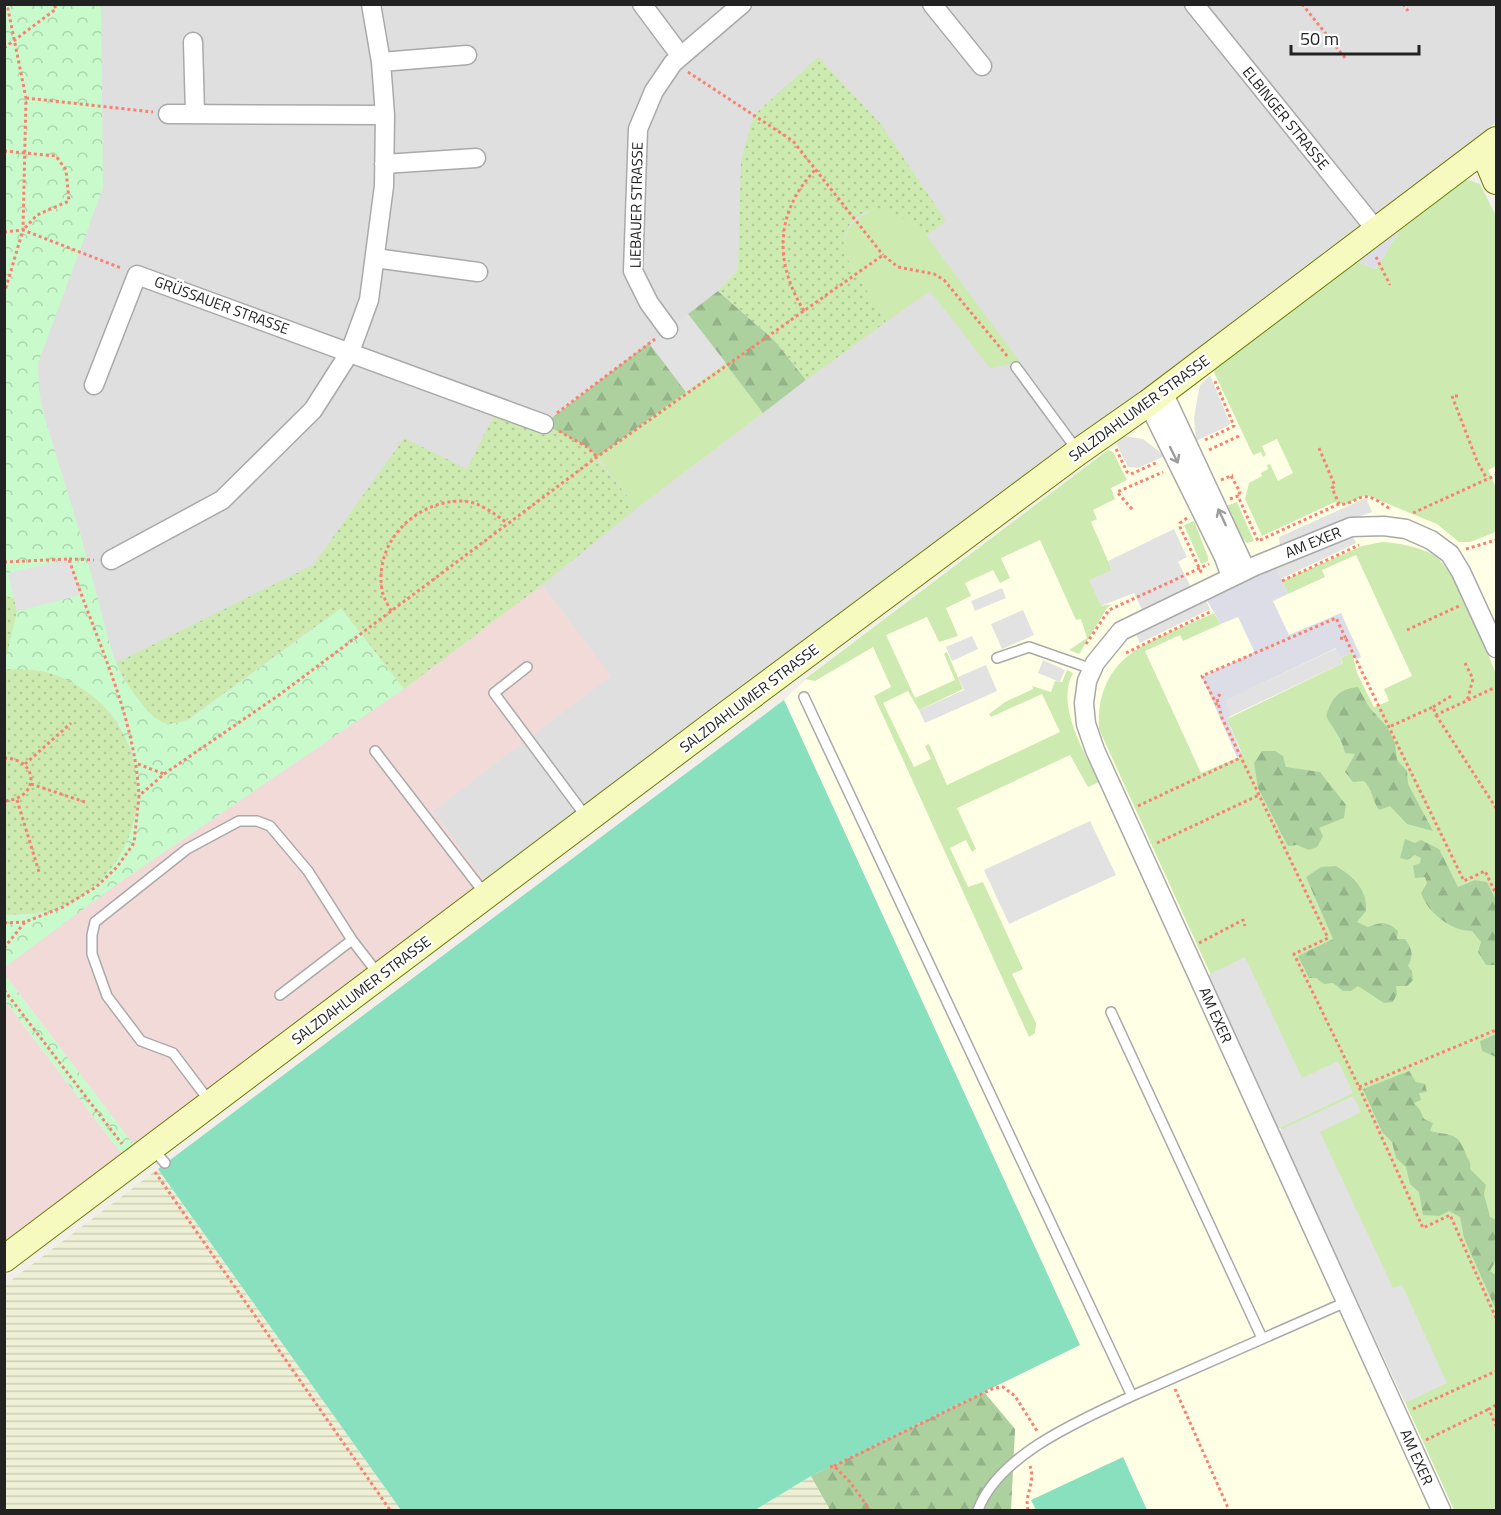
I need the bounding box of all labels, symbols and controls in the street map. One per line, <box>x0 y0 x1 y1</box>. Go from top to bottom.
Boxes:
scale bar <box>1291 18 1418 56</box>
text: 50 m <box>1300 25 1339 52</box>
street label: ELBINGER STRASSE <box>1237 61 1335 175</box>
street label: LIEBAUER STRASSE <box>623 142 649 268</box>
street label: GRÜSSAUER STRASSE <box>151 270 293 340</box>
street label: SALZDAHLUMER STRASSE <box>1064 349 1214 467</box>
one-way arrow <box>1169 446 1180 464</box>
one-way arrow <box>1215 509 1227 527</box>
street label: AM EXER <box>1281 520 1345 564</box>
street label: SALZDAHLUMER STRASSE <box>674 638 824 758</box>
street label: SALZDAHLUMER STRASSE <box>286 930 436 1050</box>
street label: AM EXER <box>1193 983 1239 1047</box>
street label: AM EXER <box>1394 1425 1440 1489</box>

